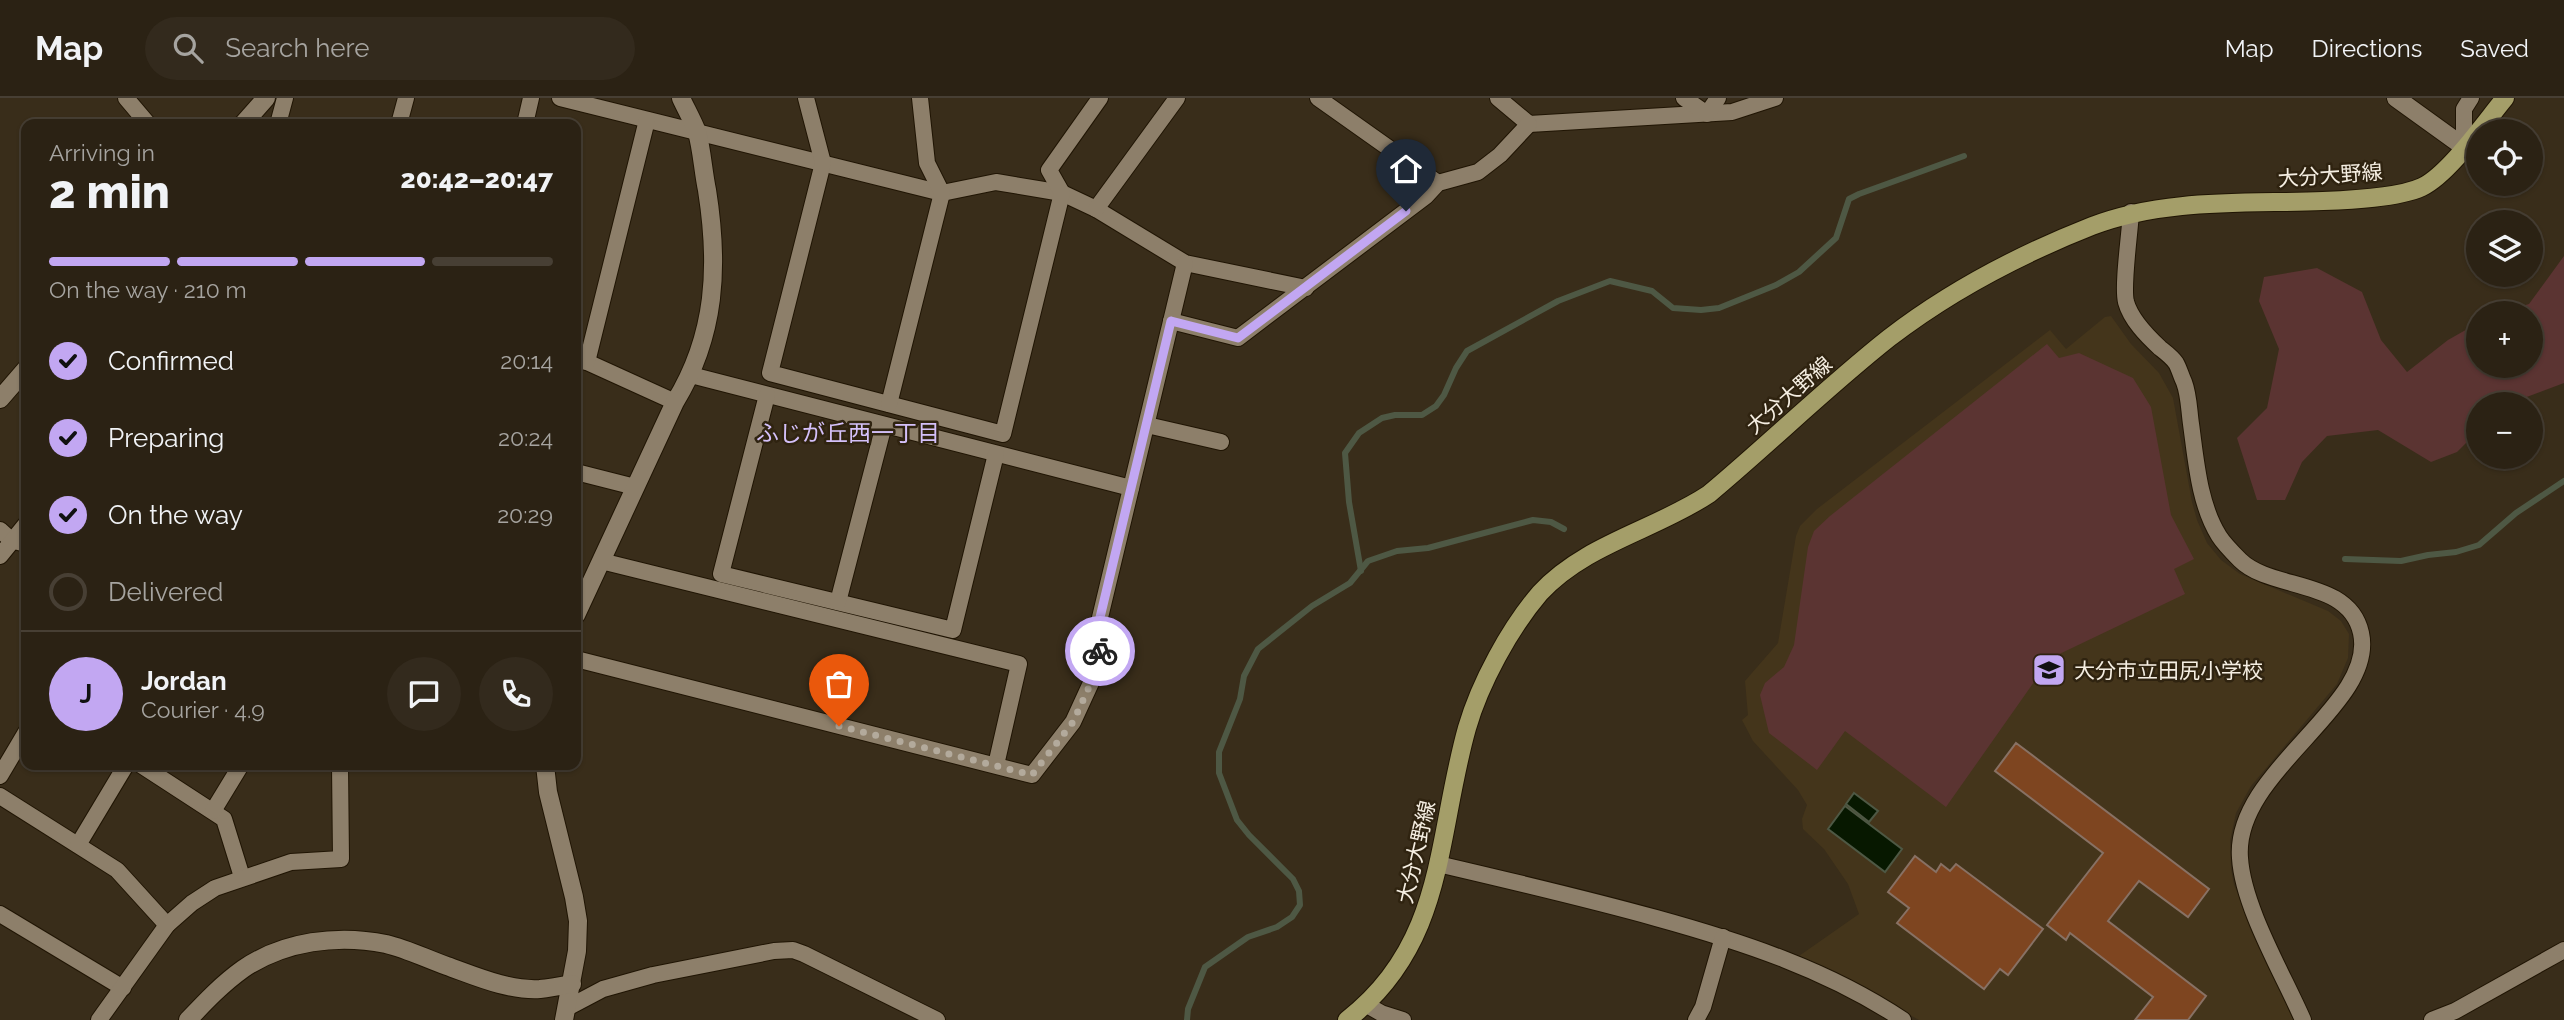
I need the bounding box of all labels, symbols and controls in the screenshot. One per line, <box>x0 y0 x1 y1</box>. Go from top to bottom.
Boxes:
search box <box>145 17 635 80</box>
text: Map <box>35 29 103 68</box>
icon: search <box>169 29 207 67</box>
text: Search here <box>225 33 370 63</box>
text: Map <box>2225 34 2274 63</box>
text: Directions <box>2312 34 2422 63</box>
text: Saved <box>2460 34 2529 63</box>
map controls <box>2466 119 2543 469</box>
button: locate <box>2466 119 2543 196</box>
text: Arriving in <box>49 139 155 166</box>
pin <box>1376 139 1436 211</box>
icon: home <box>1387 150 1425 188</box>
street label: 大分大野線 <box>2277 159 2383 191</box>
text: 20:42–20:47 <box>401 164 553 194</box>
text: 2 min <box>49 165 170 219</box>
button: layers <box>2466 210 2543 287</box>
text: On the way · 210 m <box>49 276 247 303</box>
button: + <box>2466 301 2543 378</box>
icon: check <box>49 342 87 380</box>
text: Confirmed <box>108 346 234 376</box>
text: 20:14 <box>500 347 553 374</box>
street label: 大分大野線 <box>1741 351 1837 439</box>
button: − <box>2466 392 2543 469</box>
icon: check <box>49 419 87 457</box>
district label: ふじが丘西一丁目 <box>756 419 940 446</box>
text: Preparing <box>108 423 224 453</box>
text: 20:24 <box>498 424 553 451</box>
icon: check <box>49 496 87 534</box>
text: On the way <box>108 500 243 530</box>
text: 20:29 <box>497 501 553 528</box>
text: Delivered <box>108 577 223 607</box>
courier <box>1065 616 1135 686</box>
icon: bike <box>1081 632 1119 670</box>
school or university icon: 大分市立田尻小学校 <box>2030 651 2068 689</box>
pin <box>809 654 869 726</box>
button: chat <box>387 657 461 731</box>
button: phone <box>479 657 553 731</box>
place label: 大分市立田尻小学校 <box>2074 658 2263 683</box>
icon: bag <box>820 665 858 703</box>
text: Jordan <box>141 666 227 696</box>
text: J <box>80 679 92 709</box>
text: Courier · 4.9 <box>141 696 265 723</box>
street label: 大分大野線 <box>1392 798 1440 906</box>

